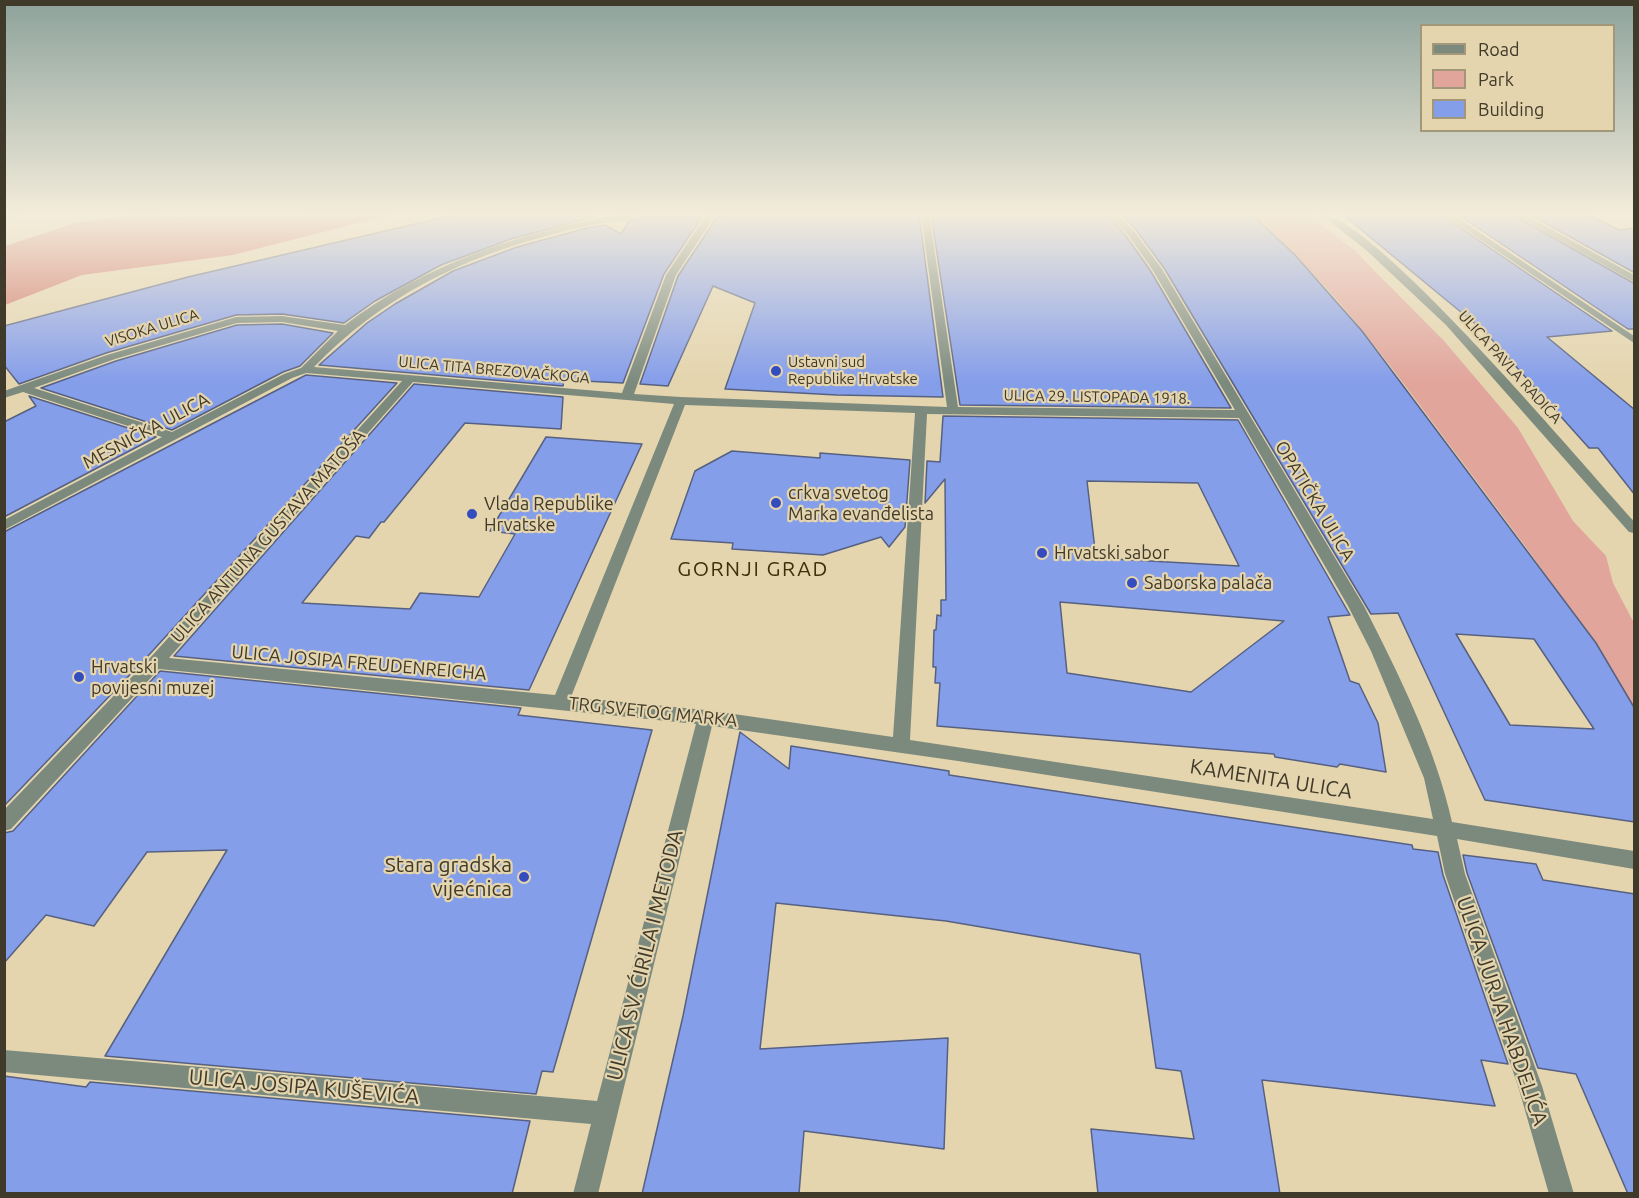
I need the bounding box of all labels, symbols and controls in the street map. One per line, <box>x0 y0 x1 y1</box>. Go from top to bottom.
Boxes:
legend <box>1420 24 1615 132</box>
text: Road <box>1478 39 1520 59</box>
text: Park <box>1478 69 1514 89</box>
text: Building <box>1478 99 1544 119</box>
street label: VISOKA ULICA <box>103 305 201 351</box>
street label: ULICA PAVLA RADIĆA <box>1455 307 1565 427</box>
street label: ULICA TITA BREZOVAČKOGA <box>398 353 590 387</box>
place label: Ustavni sud Republike Hrvatske <box>788 353 918 388</box>
marker: Ustavni sud Republike Hrvatske <box>769 364 783 378</box>
street label: ULICA 29. LISTOPADA 1918. <box>1003 386 1191 408</box>
street label: MESNIČKA ULICA <box>79 389 213 473</box>
street label: ULICA ANTUNA GUSTAVA MATOŠA <box>166 425 370 647</box>
street label: OPATIČKA ULICA <box>1270 437 1360 565</box>
place label: crkva svetog Marka evanđelista <box>788 482 934 524</box>
place label: Vlada Republike Hrvatske <box>484 493 614 536</box>
marker: crkva svetog Marka evanđelista <box>769 496 783 510</box>
marker: Vlada Republike Hrvatske <box>465 507 479 521</box>
place label: Hrvatski sabor <box>1054 542 1169 564</box>
marker: Hrvatski sabor <box>1035 546 1049 560</box>
district label: GORNJI GRAD <box>677 556 829 582</box>
place label: Saborska palača <box>1144 572 1272 594</box>
marker: Saborska palača <box>1125 576 1139 590</box>
street label: ULICA JOSIPA FREUDENREICHA <box>231 641 487 685</box>
place label: Hrvatski povijesni muzej <box>91 656 214 698</box>
marker: Hrvatski povijesni muzej <box>72 670 86 684</box>
street label: TRG SVETOG MARKA <box>568 692 738 732</box>
street label: KAMENITA ULICA <box>1188 754 1354 804</box>
street label: ULICA SV. ĆIRILA I METODA <box>602 827 688 1083</box>
place label: Stara gradska vijećnica <box>385 852 512 902</box>
marker: Stara gradska vijećnica <box>517 870 531 884</box>
street label: ULICA JURJA HABDELIĆA <box>1451 893 1553 1129</box>
street label: ULICA JOSIPA KUŠEVIĆA <box>188 1064 420 1110</box>

